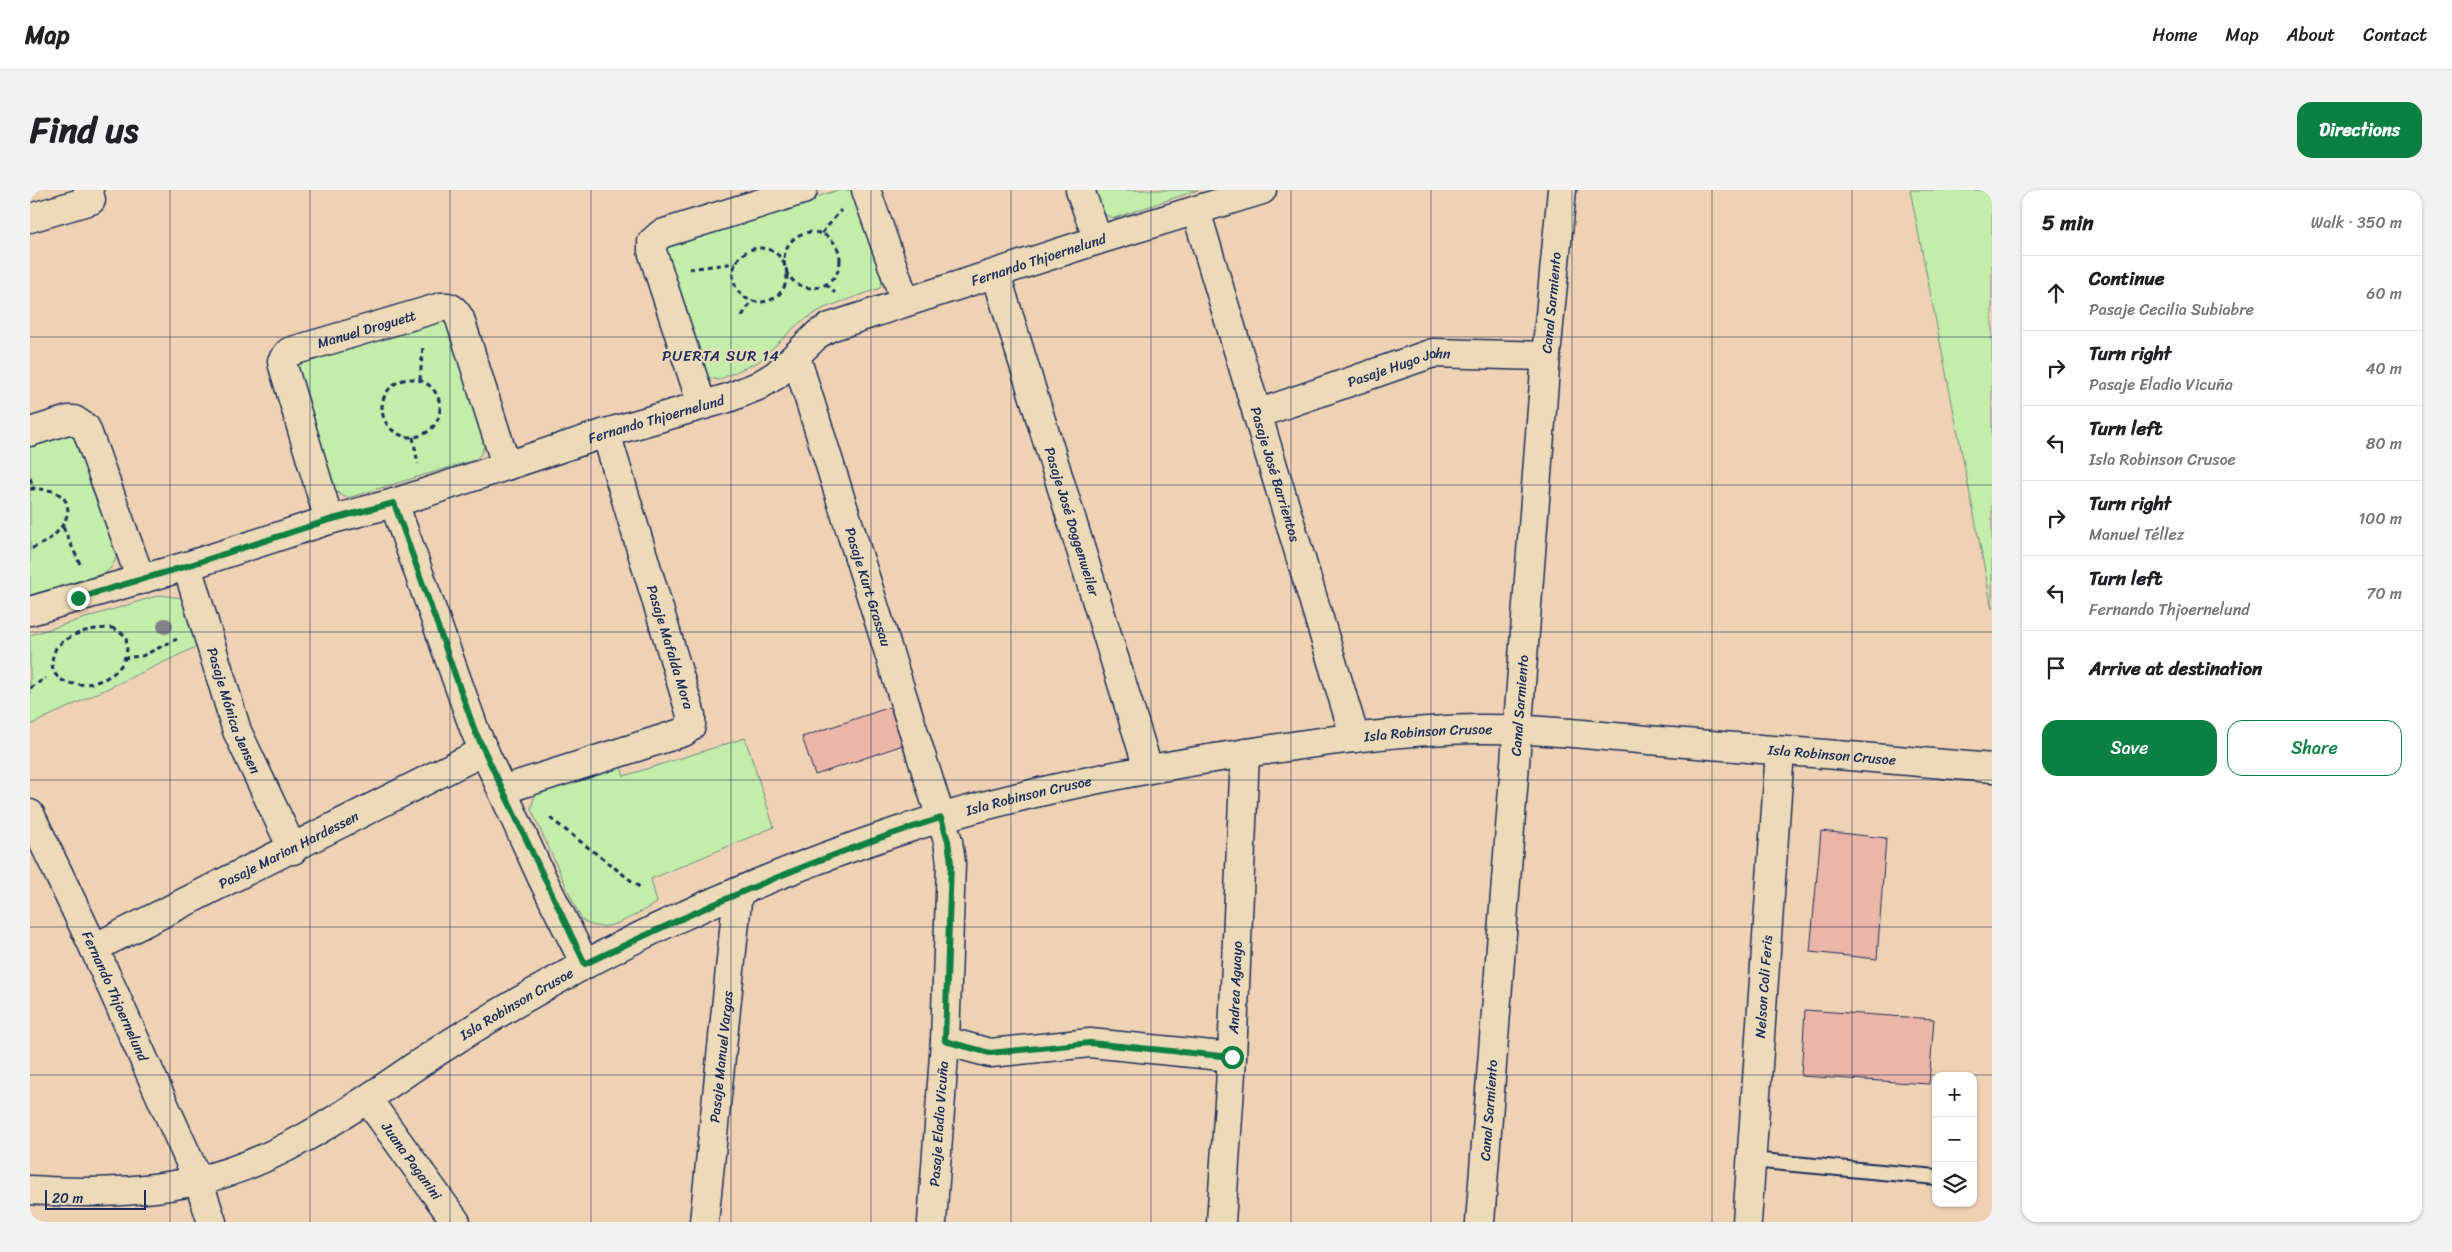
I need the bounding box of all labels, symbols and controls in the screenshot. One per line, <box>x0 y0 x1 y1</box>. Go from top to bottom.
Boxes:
text: Map <box>25 14 69 56</box>
text: Home <box>2153 19 2198 51</box>
text: Map <box>2226 19 2259 51</box>
text: About <box>2287 19 2335 51</box>
text: Contact <box>2363 19 2427 51</box>
text: Find us <box>30 99 138 161</box>
button: Directions <box>2297 102 2422 158</box>
text: 5 min <box>2042 204 2094 242</box>
text: Walk · 350 m <box>2311 208 2402 237</box>
street label: Fernando Thjoernelund <box>968 225 1111 293</box>
street label: Canal Sarmiento <box>1534 251 1568 355</box>
text: Continue <box>2089 262 2165 295</box>
icon: ahead <box>2042 279 2070 307</box>
text: 60 m <box>2366 279 2402 308</box>
text: Pasaje Cecilia Subiabre <box>2089 295 2254 324</box>
street label: Manuel Droguett <box>314 302 419 356</box>
text: Turn right <box>2089 337 2171 370</box>
street label: Pasaje Hugo John <box>1344 340 1451 394</box>
district label: PUERTA SUR 14 <box>662 343 780 369</box>
icon: right <box>2042 354 2070 382</box>
text: 40 m <box>2365 354 2402 383</box>
text: Pasaje Eladio Vicuña <box>2089 370 2233 399</box>
street label: Fernando Thjoernelund <box>585 387 729 451</box>
street label: Pasaje José Barrientos <box>1243 404 1308 546</box>
text: Turn left <box>2089 412 2162 445</box>
icon: left <box>2042 429 2070 457</box>
text: 80 m <box>2366 429 2402 458</box>
street label: Pasaje José Doggenweiler <box>1037 444 1107 601</box>
text: Isla Robinson Crusoe <box>2089 445 2236 474</box>
text: Turn right <box>2089 487 2171 520</box>
icon: right <box>2042 504 2070 532</box>
text: 100 m <box>2358 504 2402 533</box>
text: Manuel Téllez <box>2089 520 2184 549</box>
street label: Pasaje Kurt Grassau <box>838 524 899 650</box>
text: Turn left <box>2089 562 2162 595</box>
icon: left <box>2042 579 2070 607</box>
text: 70 m <box>2366 579 2402 608</box>
street label: Pasaje Mafalda Mora <box>639 582 701 713</box>
route end <box>67 587 90 610</box>
text: Fernando Thjoernelund <box>2089 595 2250 624</box>
street label: Pasaje Mónica Jensen <box>200 644 268 778</box>
text: Arrive at destination <box>2089 652 2262 685</box>
street label: Canal Sarmiento <box>1503 654 1536 757</box>
icon: arrive <box>2042 654 2070 682</box>
street label: Isla Robinson Crusoe <box>1362 716 1492 749</box>
button: Save <box>2042 720 2217 776</box>
button: Share <box>2227 720 2402 776</box>
street label: Isla Robinson Crusoe <box>1766 737 1897 772</box>
street label: Isla Robinson Crusoe <box>962 768 1094 823</box>
street label: Pasaje Marion Hardessen <box>214 803 364 896</box>
street label: Fernando Thjoernelund <box>75 926 156 1067</box>
street label: Nelson Coli Feris <box>1747 934 1780 1039</box>
street label: Andrea Aguayo <box>1220 940 1249 1035</box>
street label: Isla Robinson Crusoe <box>454 960 578 1047</box>
street label: Pasaje Manuel Vargas <box>702 989 740 1124</box>
route start <box>1221 1046 1244 1069</box>
street label: Canal Sarmiento <box>1472 1059 1505 1162</box>
street label: Pasaje Eladio Vicuña <box>922 1060 956 1188</box>
map controls <box>1932 1072 1977 1207</box>
button: + <box>1932 1072 1977 1117</box>
street label: Juana Paganini <box>374 1116 449 1206</box>
button: − <box>1932 1117 1977 1162</box>
button: layers <box>1932 1162 1977 1207</box>
text: 20 m <box>52 1186 83 1211</box>
scale bar <box>45 1187 146 1210</box>

